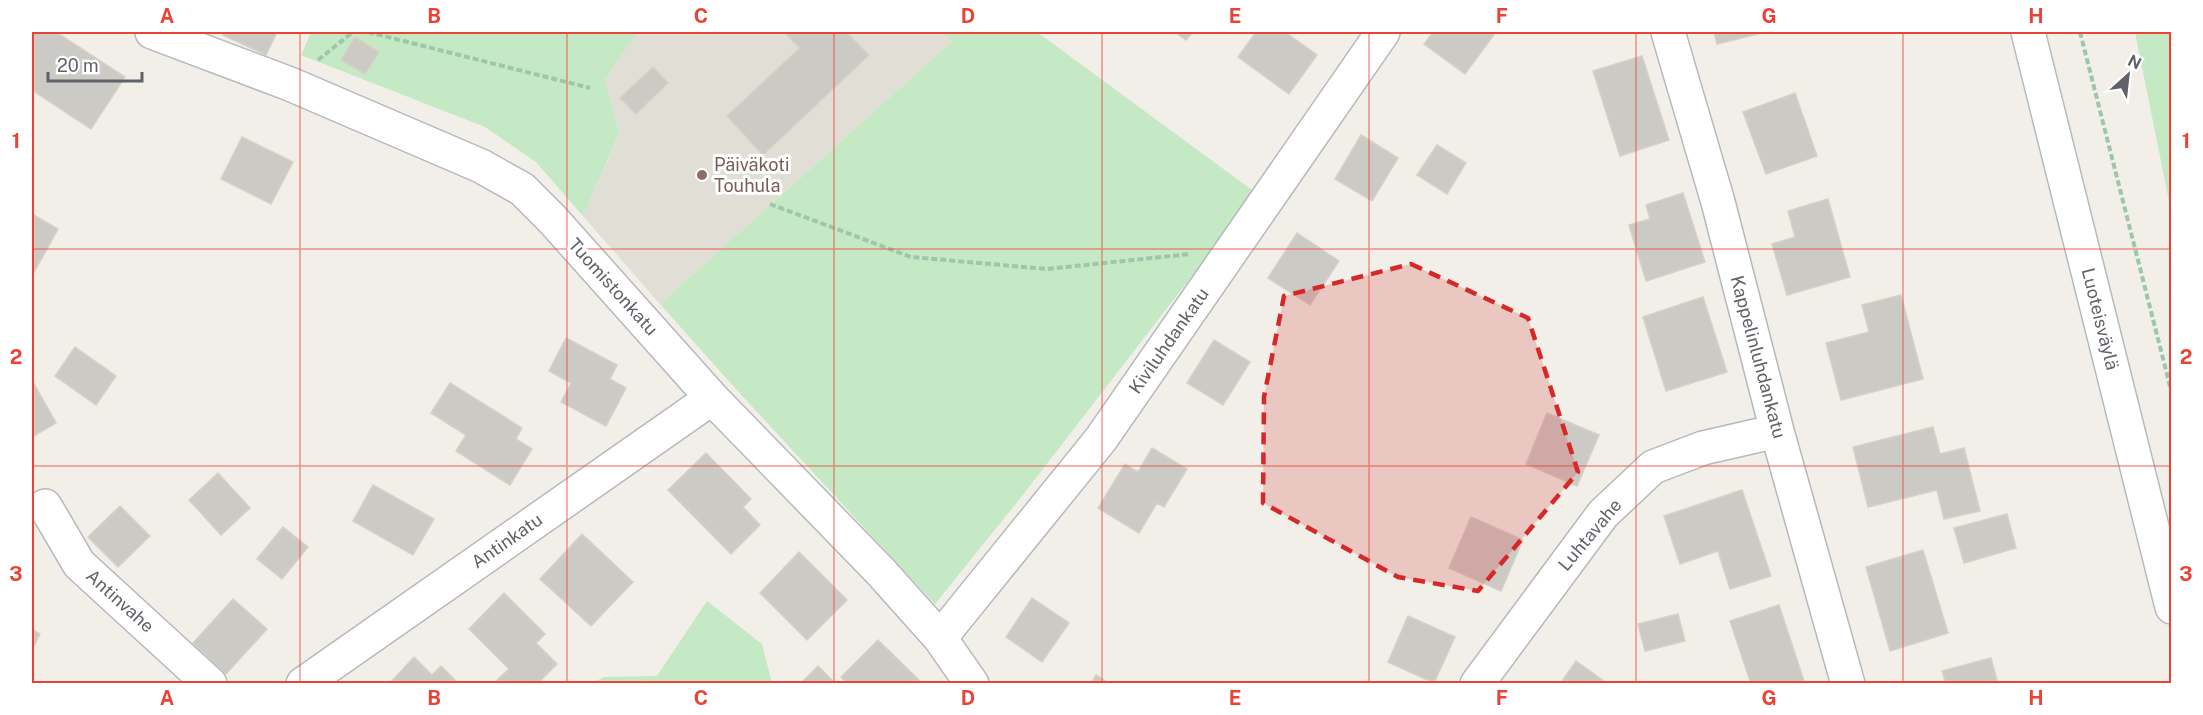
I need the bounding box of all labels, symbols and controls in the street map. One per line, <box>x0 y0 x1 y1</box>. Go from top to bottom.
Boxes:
text: A <box>160 4 174 28</box>
text: B <box>427 4 441 28</box>
text: C <box>694 4 708 28</box>
text: D <box>961 4 975 28</box>
text: E <box>1229 4 1241 28</box>
text: F <box>1496 4 1508 28</box>
text: G <box>1761 4 1777 28</box>
text: H <box>2028 4 2044 28</box>
scale bar <box>48 45 142 83</box>
north arrow <box>2098 45 2158 105</box>
text: N <box>2125 51 2144 73</box>
text: 20 m <box>57 55 99 76</box>
text: 1 <box>12 129 20 153</box>
text: 1 <box>2182 129 2190 153</box>
place label: Päiväkoti Touhula <box>714 154 789 196</box>
marker: Päiväkoti Touhula <box>695 168 709 182</box>
street label: Tuomistonkatu <box>564 234 662 340</box>
street label: Luoteisväylä <box>2078 266 2123 372</box>
street label: Kappelinluhdankatu <box>1727 273 1790 441</box>
street label: Kiviluhdankatu <box>1124 284 1213 398</box>
text: 2 <box>10 345 22 369</box>
text: 2 <box>2180 345 2192 369</box>
street label: Luhtavahe <box>1554 495 1626 575</box>
street label: Antinkatu <box>467 509 546 573</box>
text: 3 <box>9 562 23 586</box>
text: 3 <box>2179 562 2193 586</box>
street label: Antinvahe <box>82 565 159 636</box>
text: A <box>160 686 174 710</box>
text: B <box>427 686 441 710</box>
text: C <box>694 686 708 710</box>
text: D <box>961 686 975 710</box>
text: E <box>1229 686 1241 710</box>
text: F <box>1496 686 1508 710</box>
text: G <box>1761 686 1777 710</box>
text: H <box>2028 686 2044 710</box>

